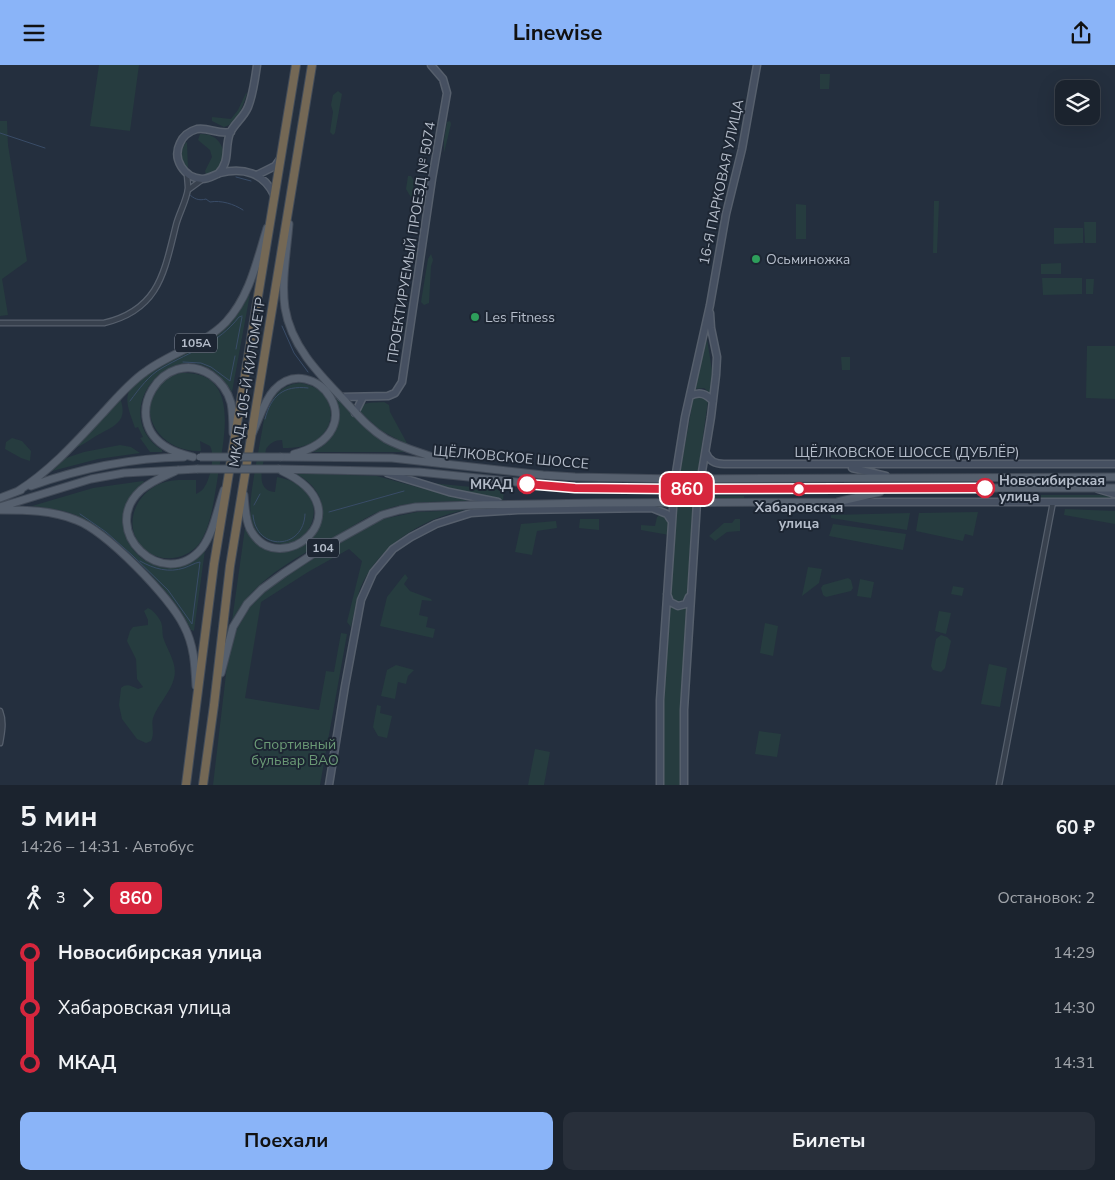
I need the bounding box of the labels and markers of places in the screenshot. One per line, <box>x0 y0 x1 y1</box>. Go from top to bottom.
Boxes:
place label: Осьминожка <box>766 250 850 269</box>
marker: Осьминожка <box>750 253 762 265</box>
place label: Les Fitness <box>485 308 555 327</box>
marker: Les Fitness <box>469 311 481 323</box>
place label: Новосибирская улица <box>999 471 1105 506</box>
marker: МКАД <box>517 474 537 494</box>
place label: МКАД <box>470 475 513 494</box>
marker: Новосибирская улица <box>975 478 995 498</box>
marker: Хабаровская улица <box>792 482 806 496</box>
place label: Хабаровская улица <box>754 498 843 533</box>

